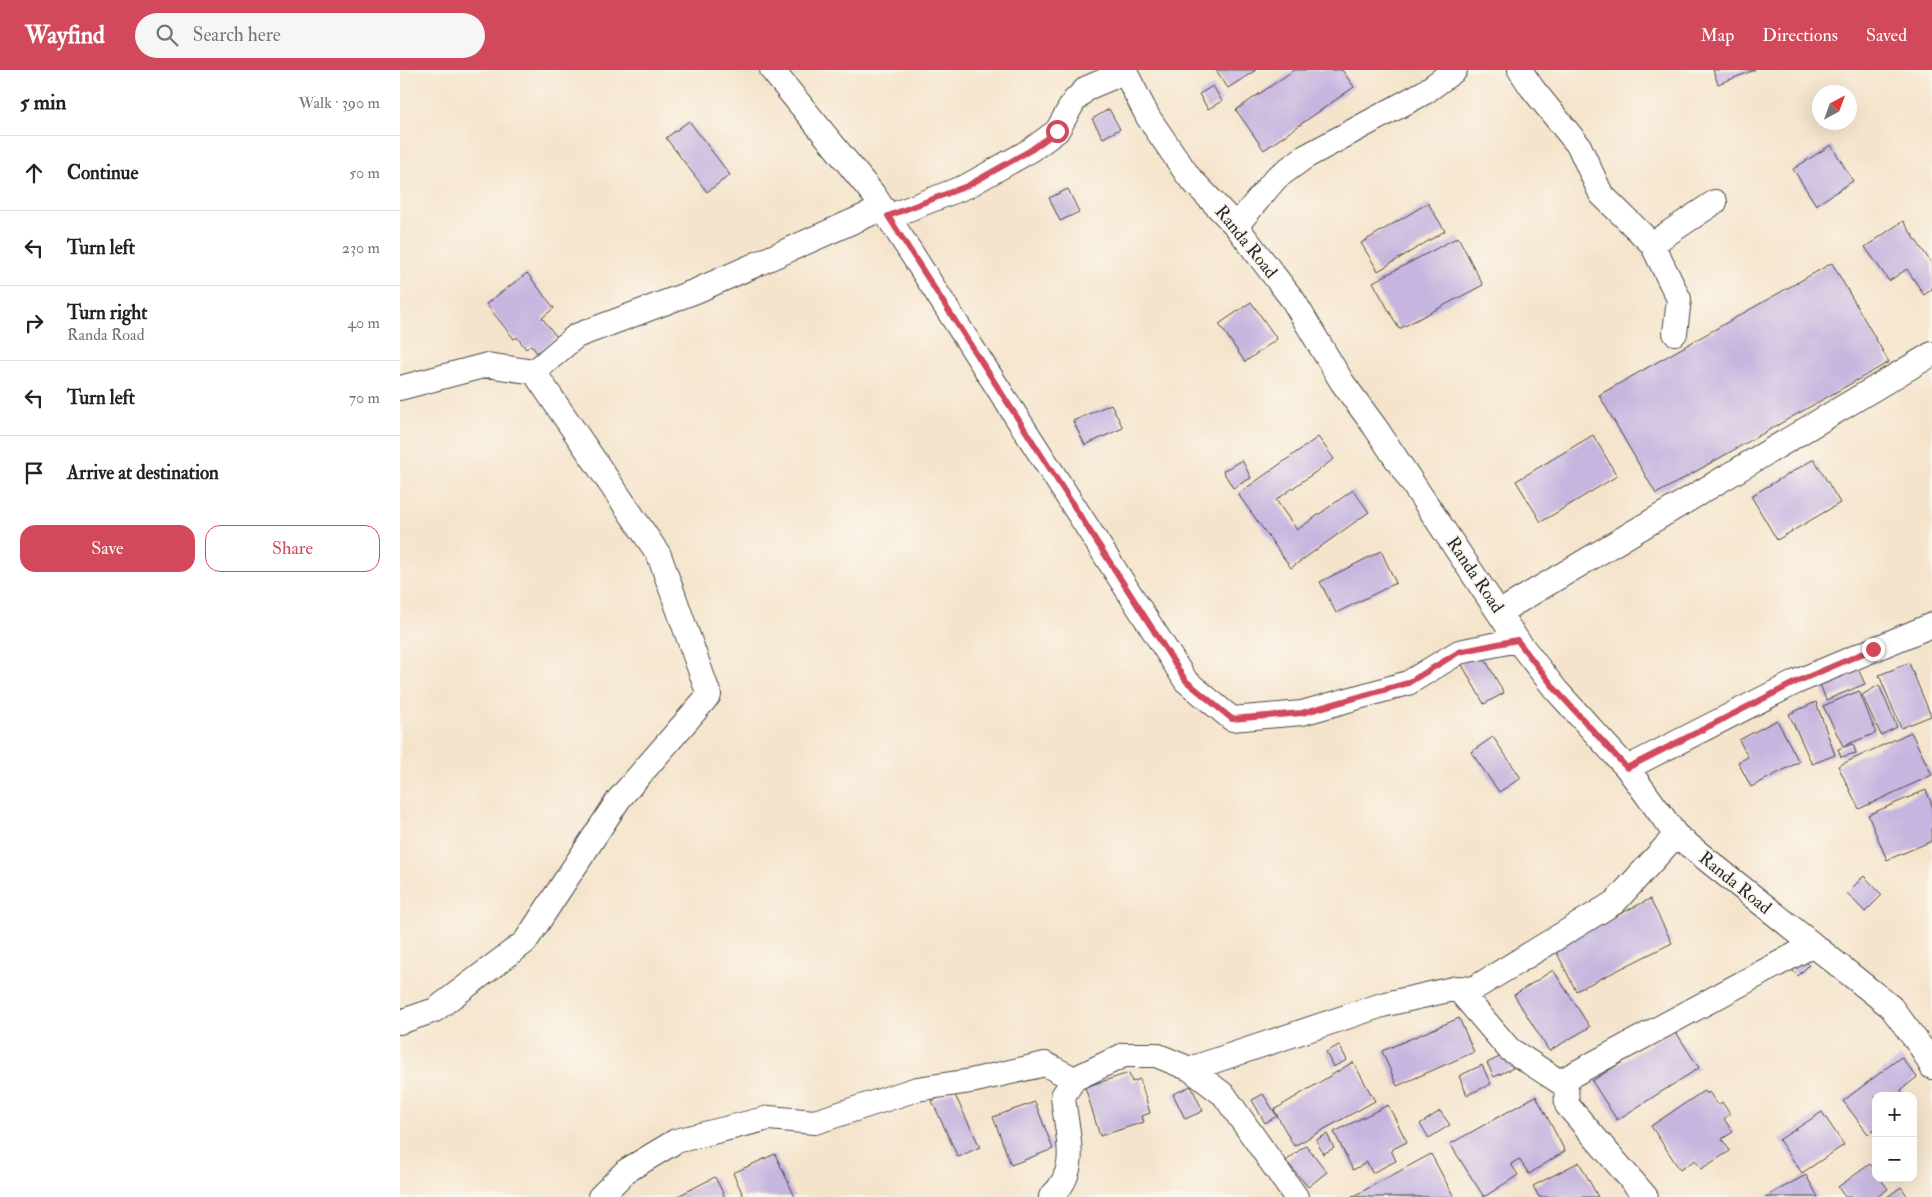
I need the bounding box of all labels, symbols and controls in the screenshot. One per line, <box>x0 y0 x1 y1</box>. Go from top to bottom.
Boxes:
search box <box>135 13 485 58</box>
text: Wayfind <box>25 20 105 51</box>
icon: search <box>153 21 181 49</box>
text: Search here <box>193 23 281 47</box>
text: Map <box>1701 24 1734 47</box>
text: Directions <box>1762 24 1838 47</box>
text: Saved <box>1866 24 1907 47</box>
north arrow <box>1812 85 1857 130</box>
text: 5 min <box>20 89 66 116</box>
text: Walk · 390 m <box>299 93 380 113</box>
route start <box>1046 120 1069 143</box>
icon: ahead <box>20 159 48 187</box>
text: Continue <box>67 161 138 185</box>
text: 50 m <box>349 163 380 183</box>
street label: Randa Road <box>1210 201 1282 283</box>
icon: left <box>20 234 48 262</box>
text: Turn left <box>67 236 135 260</box>
text: 230 m <box>342 238 380 258</box>
text: Turn right <box>67 301 147 325</box>
icon: right <box>20 309 48 337</box>
text: 40 m <box>347 313 380 333</box>
text: Randa Road <box>67 325 145 345</box>
icon: left <box>20 384 48 412</box>
text: Turn left <box>67 386 135 410</box>
text: 70 m <box>349 388 380 408</box>
icon: arrive <box>20 459 48 487</box>
text: Arrive at destination <box>67 461 219 485</box>
button: Save <box>20 525 195 572</box>
button: Share <box>205 525 380 572</box>
street label: Randa Road <box>1441 532 1509 618</box>
route end <box>1862 638 1885 661</box>
street label: Randa Road <box>1694 847 1776 919</box>
map controls <box>1872 1092 1917 1182</box>
button: + <box>1872 1092 1917 1137</box>
button: − <box>1872 1137 1917 1182</box>

